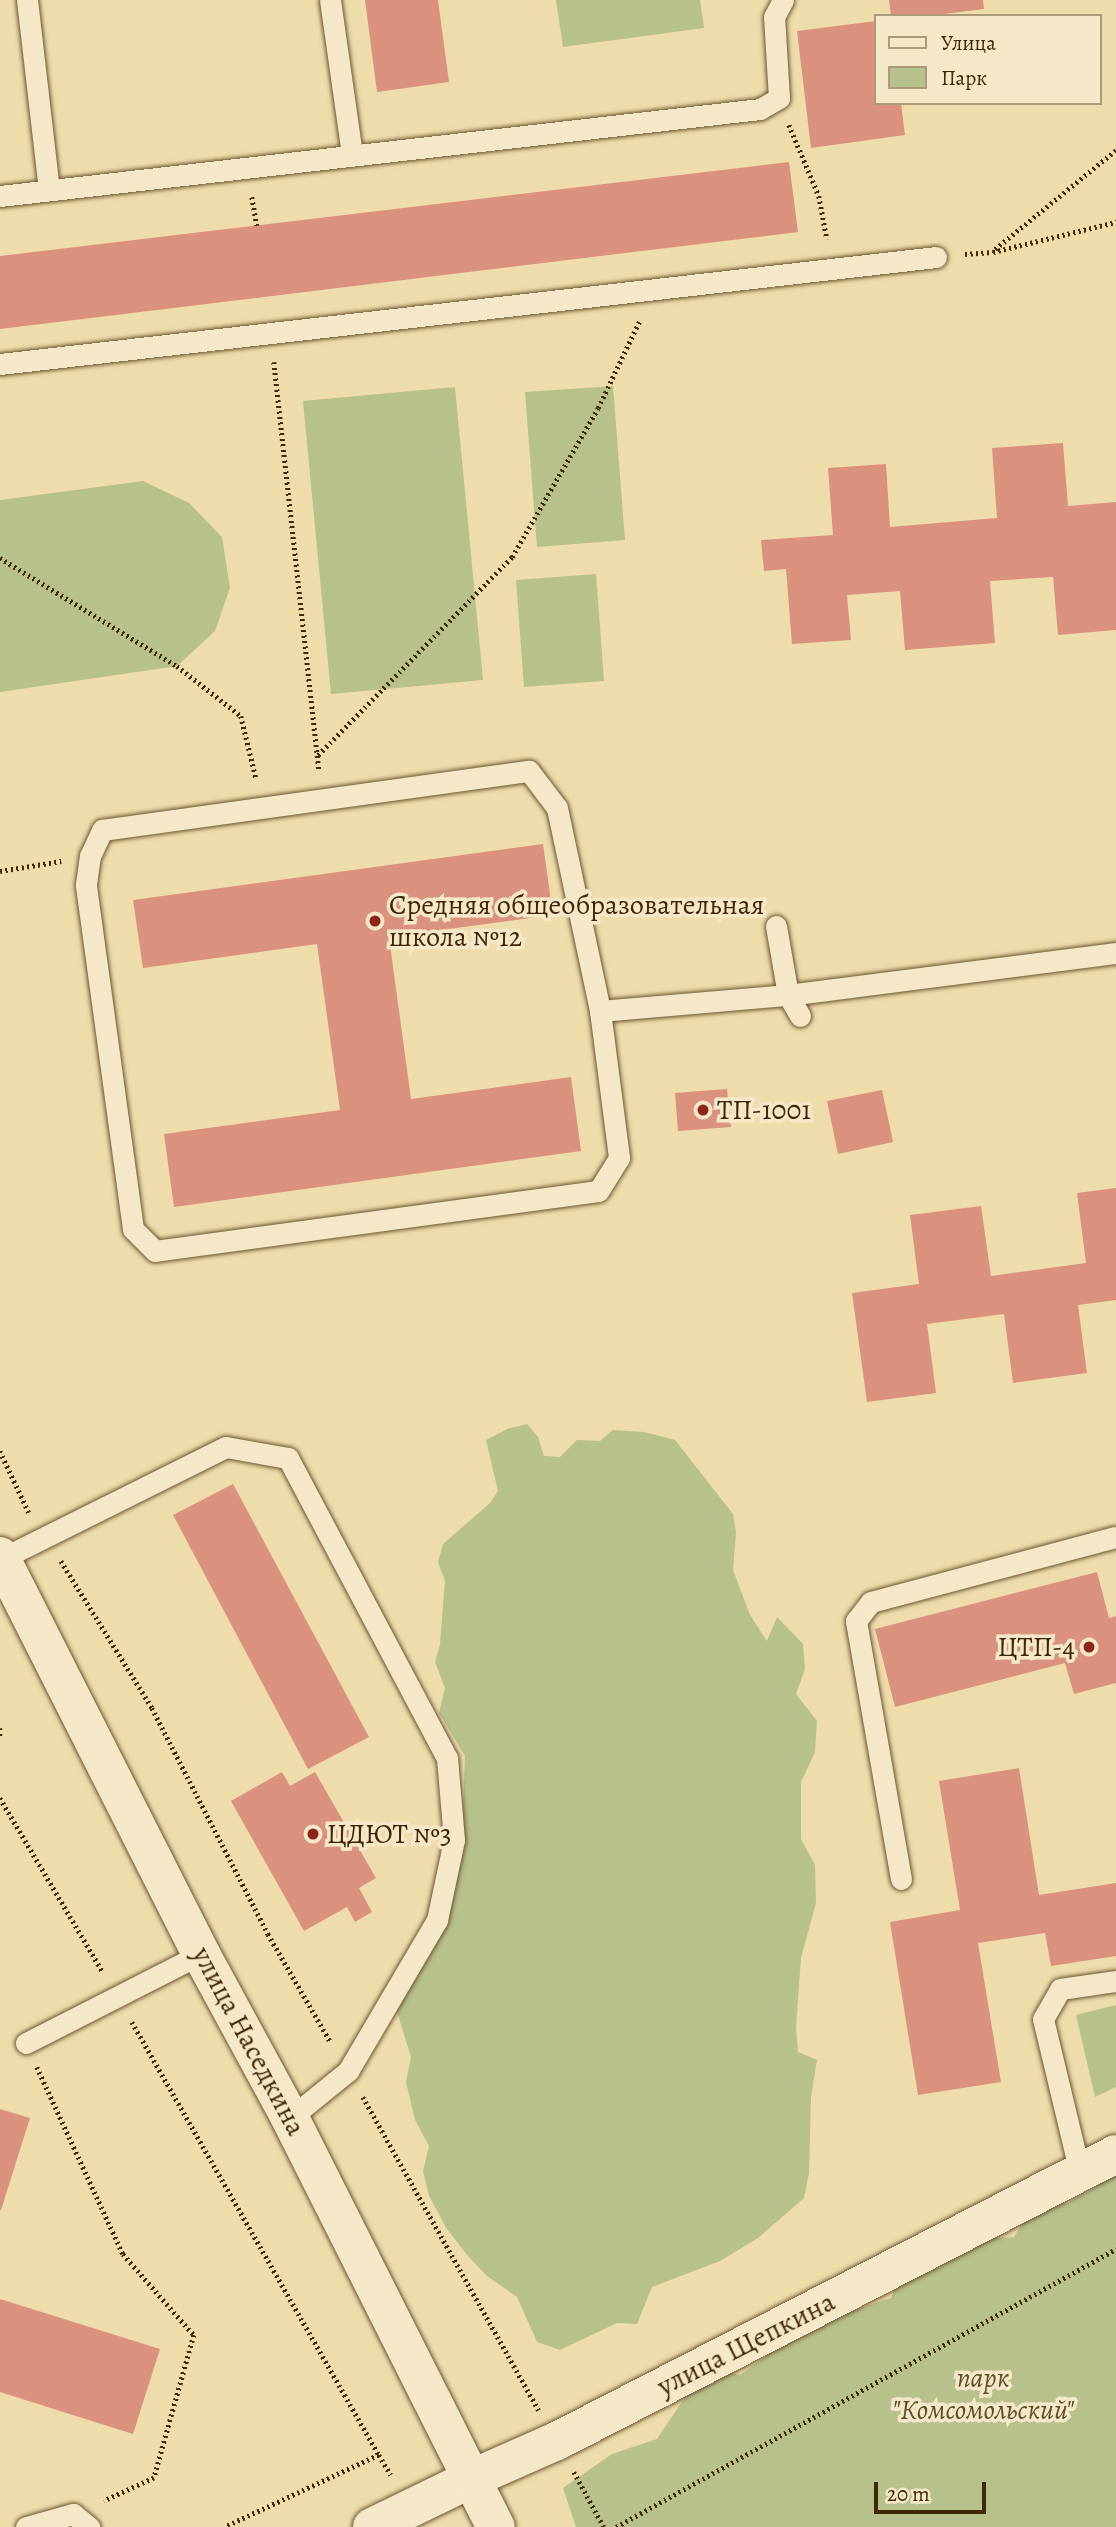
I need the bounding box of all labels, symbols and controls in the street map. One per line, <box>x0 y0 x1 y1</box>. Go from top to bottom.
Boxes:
legend <box>874 14 1102 105</box>
text: Улица <box>941 29 996 57</box>
text: Парк <box>941 64 987 92</box>
place label: Средняя общеобразовательная школа №12 <box>389 888 764 954</box>
marker: Средняя общеобразовательная школа №12 <box>367 913 383 929</box>
place label: ТП-1001 <box>717 1093 811 1127</box>
marker: ТП-1001 <box>695 1102 711 1118</box>
place label: ЦТП-4 <box>998 1630 1075 1664</box>
marker: ЦТП-4 <box>1081 1639 1097 1655</box>
place label: ЦДЮТ №3 <box>327 1817 452 1851</box>
marker: ЦДЮТ №3 <box>305 1826 321 1842</box>
street label: улица Наседкина <box>185 1941 313 2141</box>
street label: улица Щепкина <box>652 2285 840 2403</box>
park label: парк "Комсомольский" <box>892 2361 1074 2427</box>
scale bar <box>878 2468 990 2512</box>
text: 20 m <box>887 2480 930 2508</box>

